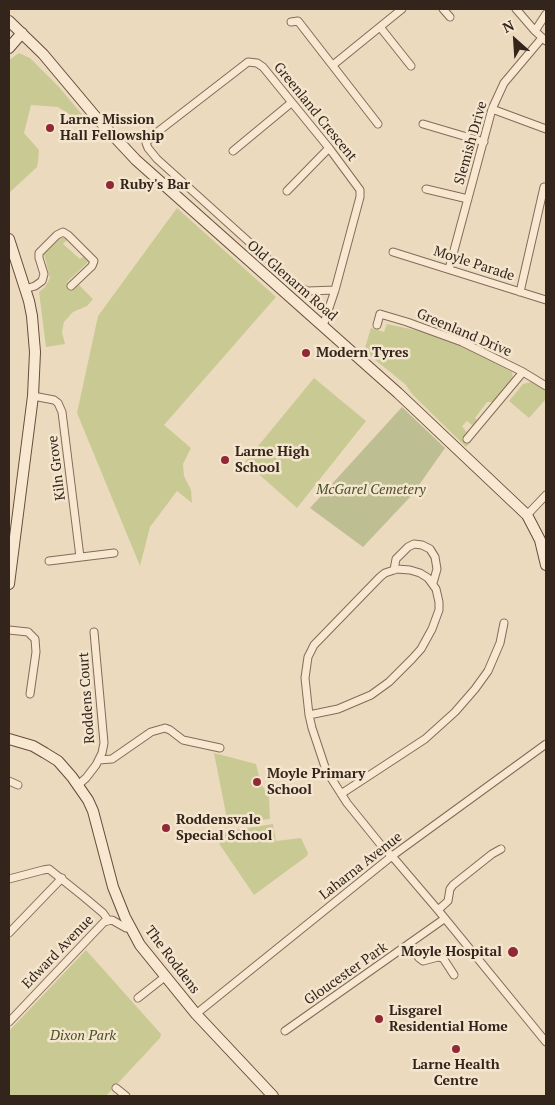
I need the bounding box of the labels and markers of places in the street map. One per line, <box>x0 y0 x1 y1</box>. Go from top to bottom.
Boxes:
place label: Larne Mission Hall Fellowship <box>60 112 164 144</box>
marker: Larne Mission Hall Fellowship <box>44 122 56 134</box>
place label: Ruby's Bar <box>120 177 190 193</box>
marker: Ruby's Bar <box>104 179 116 191</box>
place label: Modern Tyres <box>316 345 409 361</box>
marker: Modern Tyres <box>300 347 312 359</box>
place label: Larne High School <box>235 444 310 477</box>
marker: Larne High School <box>219 454 231 466</box>
place label: Moyle Primary School <box>267 766 365 799</box>
marker: Moyle Primary School <box>251 776 263 788</box>
place label: Roddensvale Special School <box>176 812 272 844</box>
marker: Roddensvale Special School <box>160 822 172 834</box>
place label: Moyle Hospital <box>401 944 502 960</box>
marker: Moyle Hospital <box>506 945 520 959</box>
place label: Lisgarel Residential Home <box>389 1003 508 1036</box>
marker: Lisgarel Residential Home <box>373 1013 385 1025</box>
marker: Larne Health Centre <box>450 1043 462 1055</box>
place label: Larne Health Centre <box>412 1057 500 1090</box>

